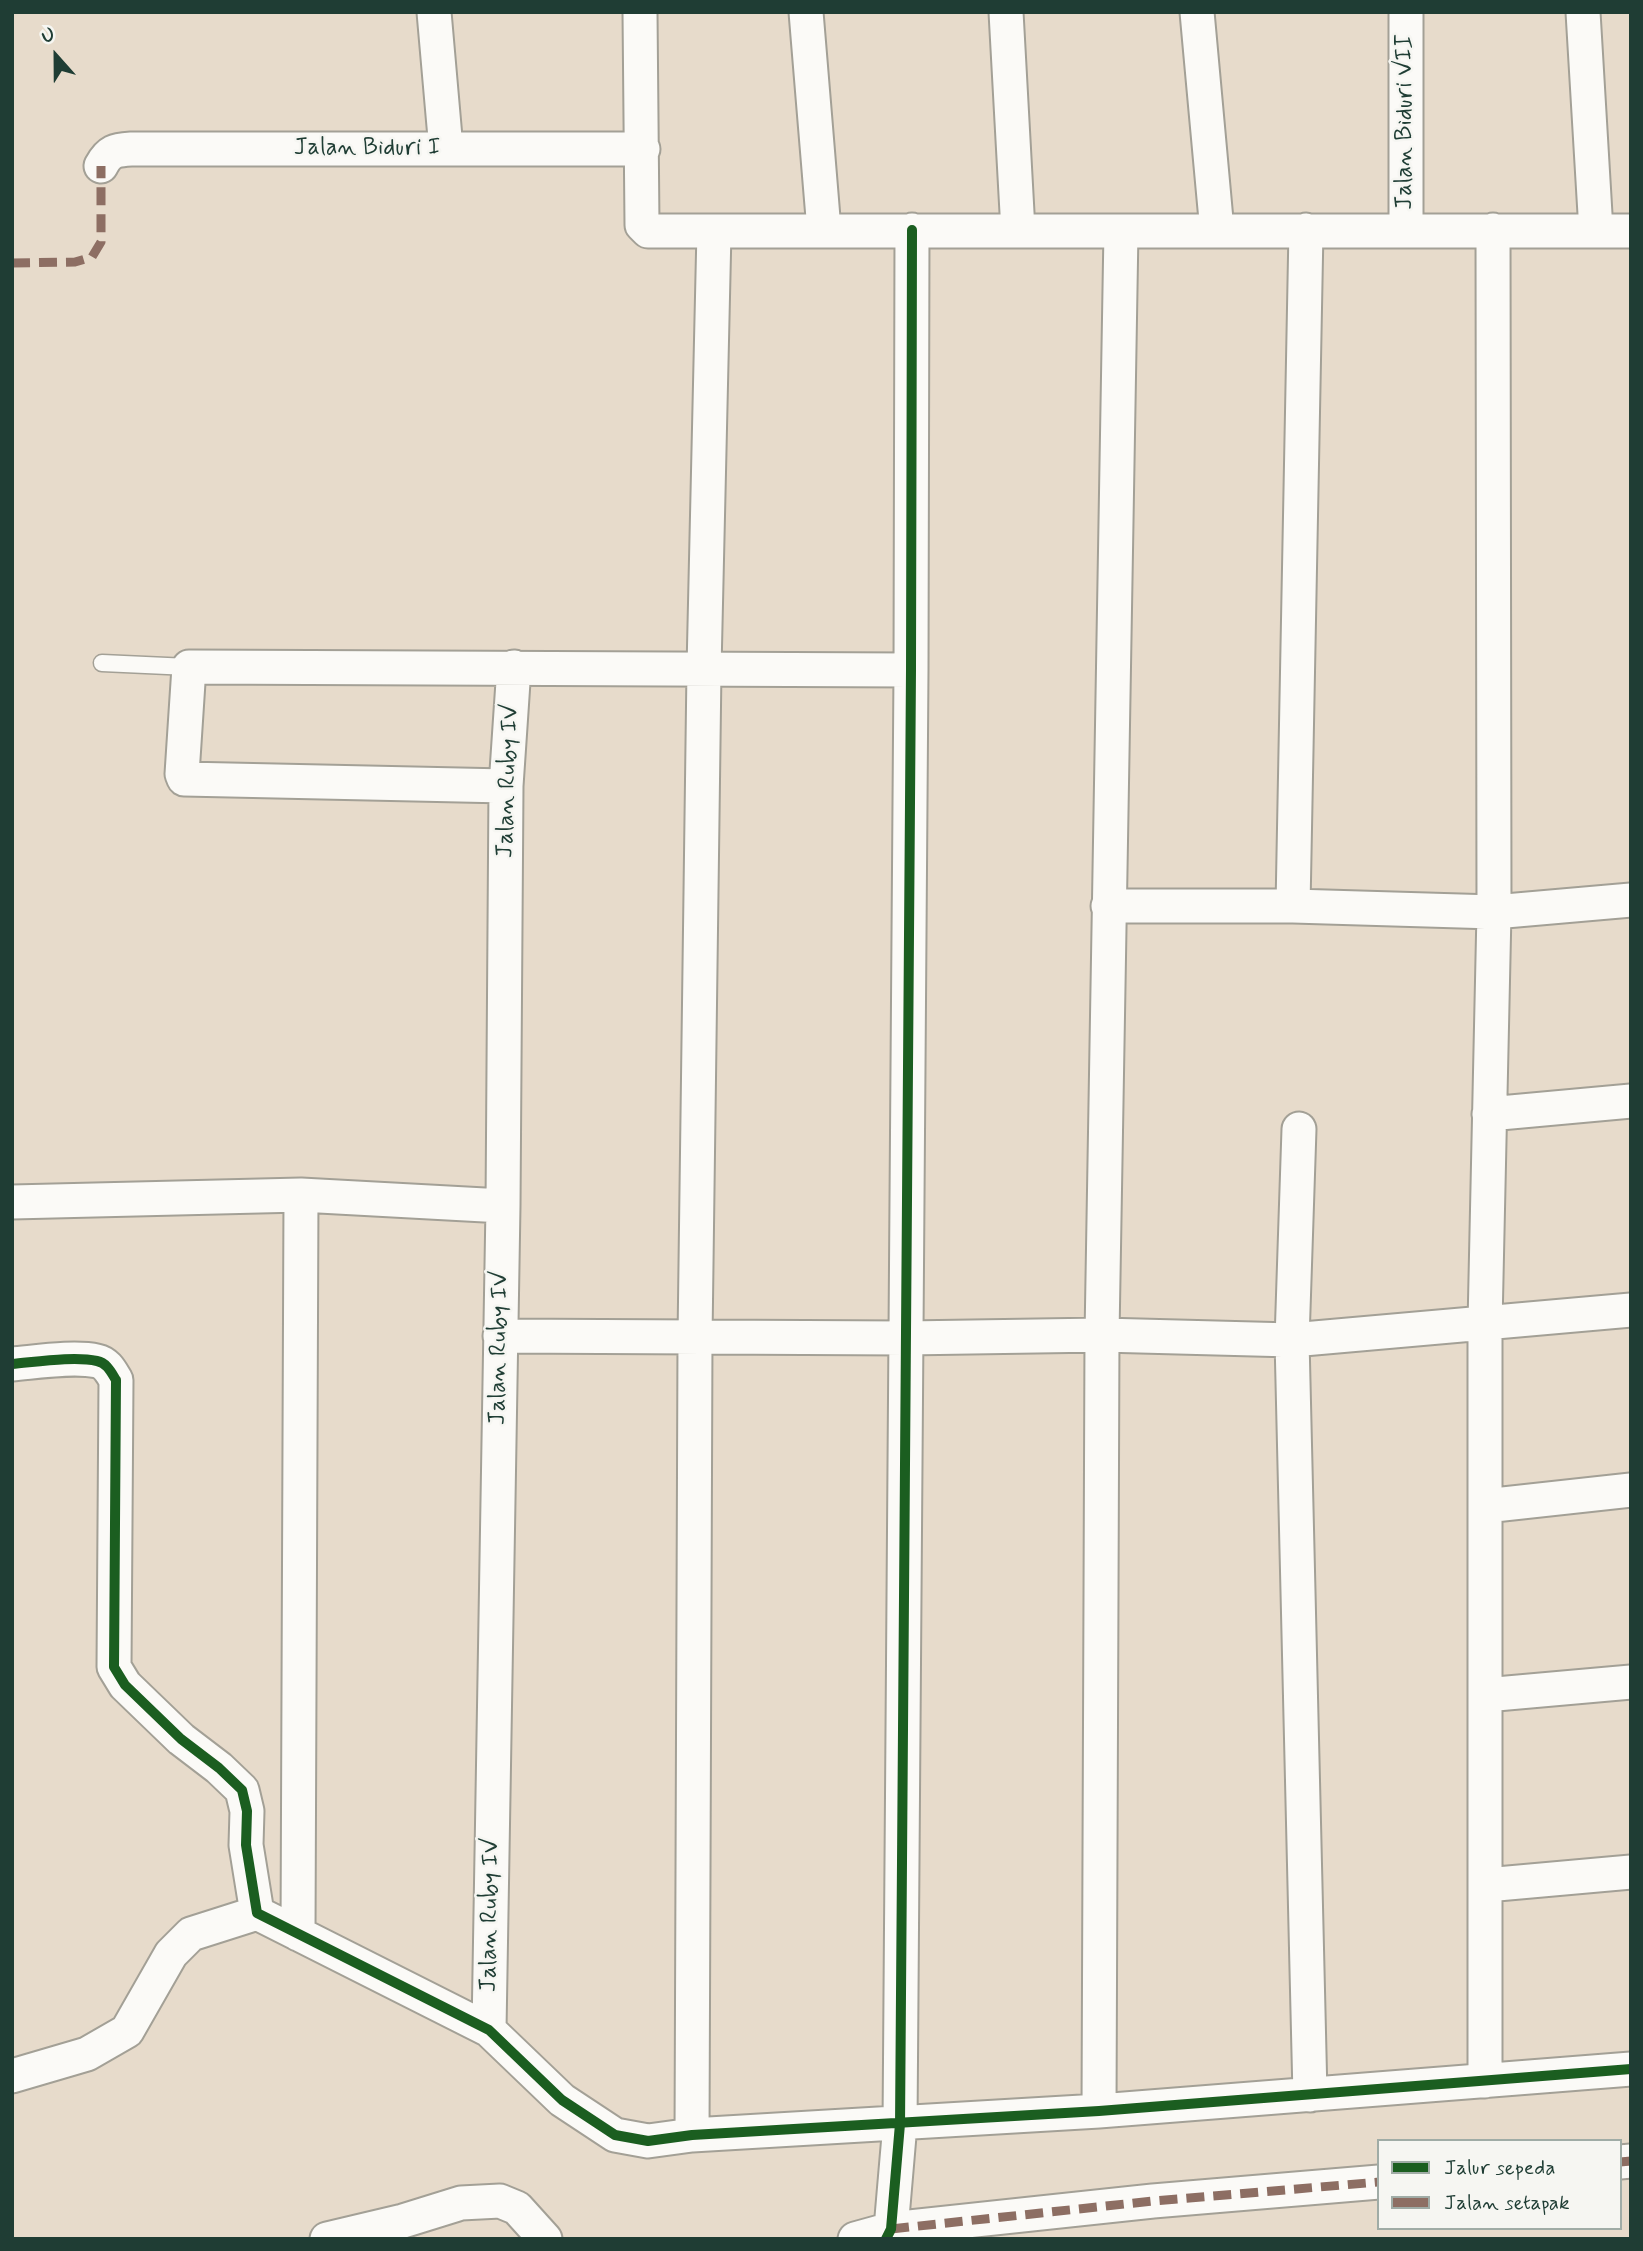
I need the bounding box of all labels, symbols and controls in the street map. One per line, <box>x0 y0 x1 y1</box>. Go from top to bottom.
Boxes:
north arrow <box>21 21 91 91</box>
text: U <box>38 22 59 50</box>
street label: Jalan Biduri VII <box>1392 34 1420 210</box>
street label: Jalan Biduri I <box>294 135 440 163</box>
street label: Jalan Ruby IV <box>492 703 526 859</box>
street label: Jalan Ruby IV <box>484 1271 516 1425</box>
street label: Jalan Ruby IV <box>475 1838 507 1992</box>
legend <box>1377 2139 1622 2230</box>
text: Jalur sepeda <box>1444 2154 1555 2182</box>
text: Jalan setapak <box>1444 2189 1570 2217</box>

